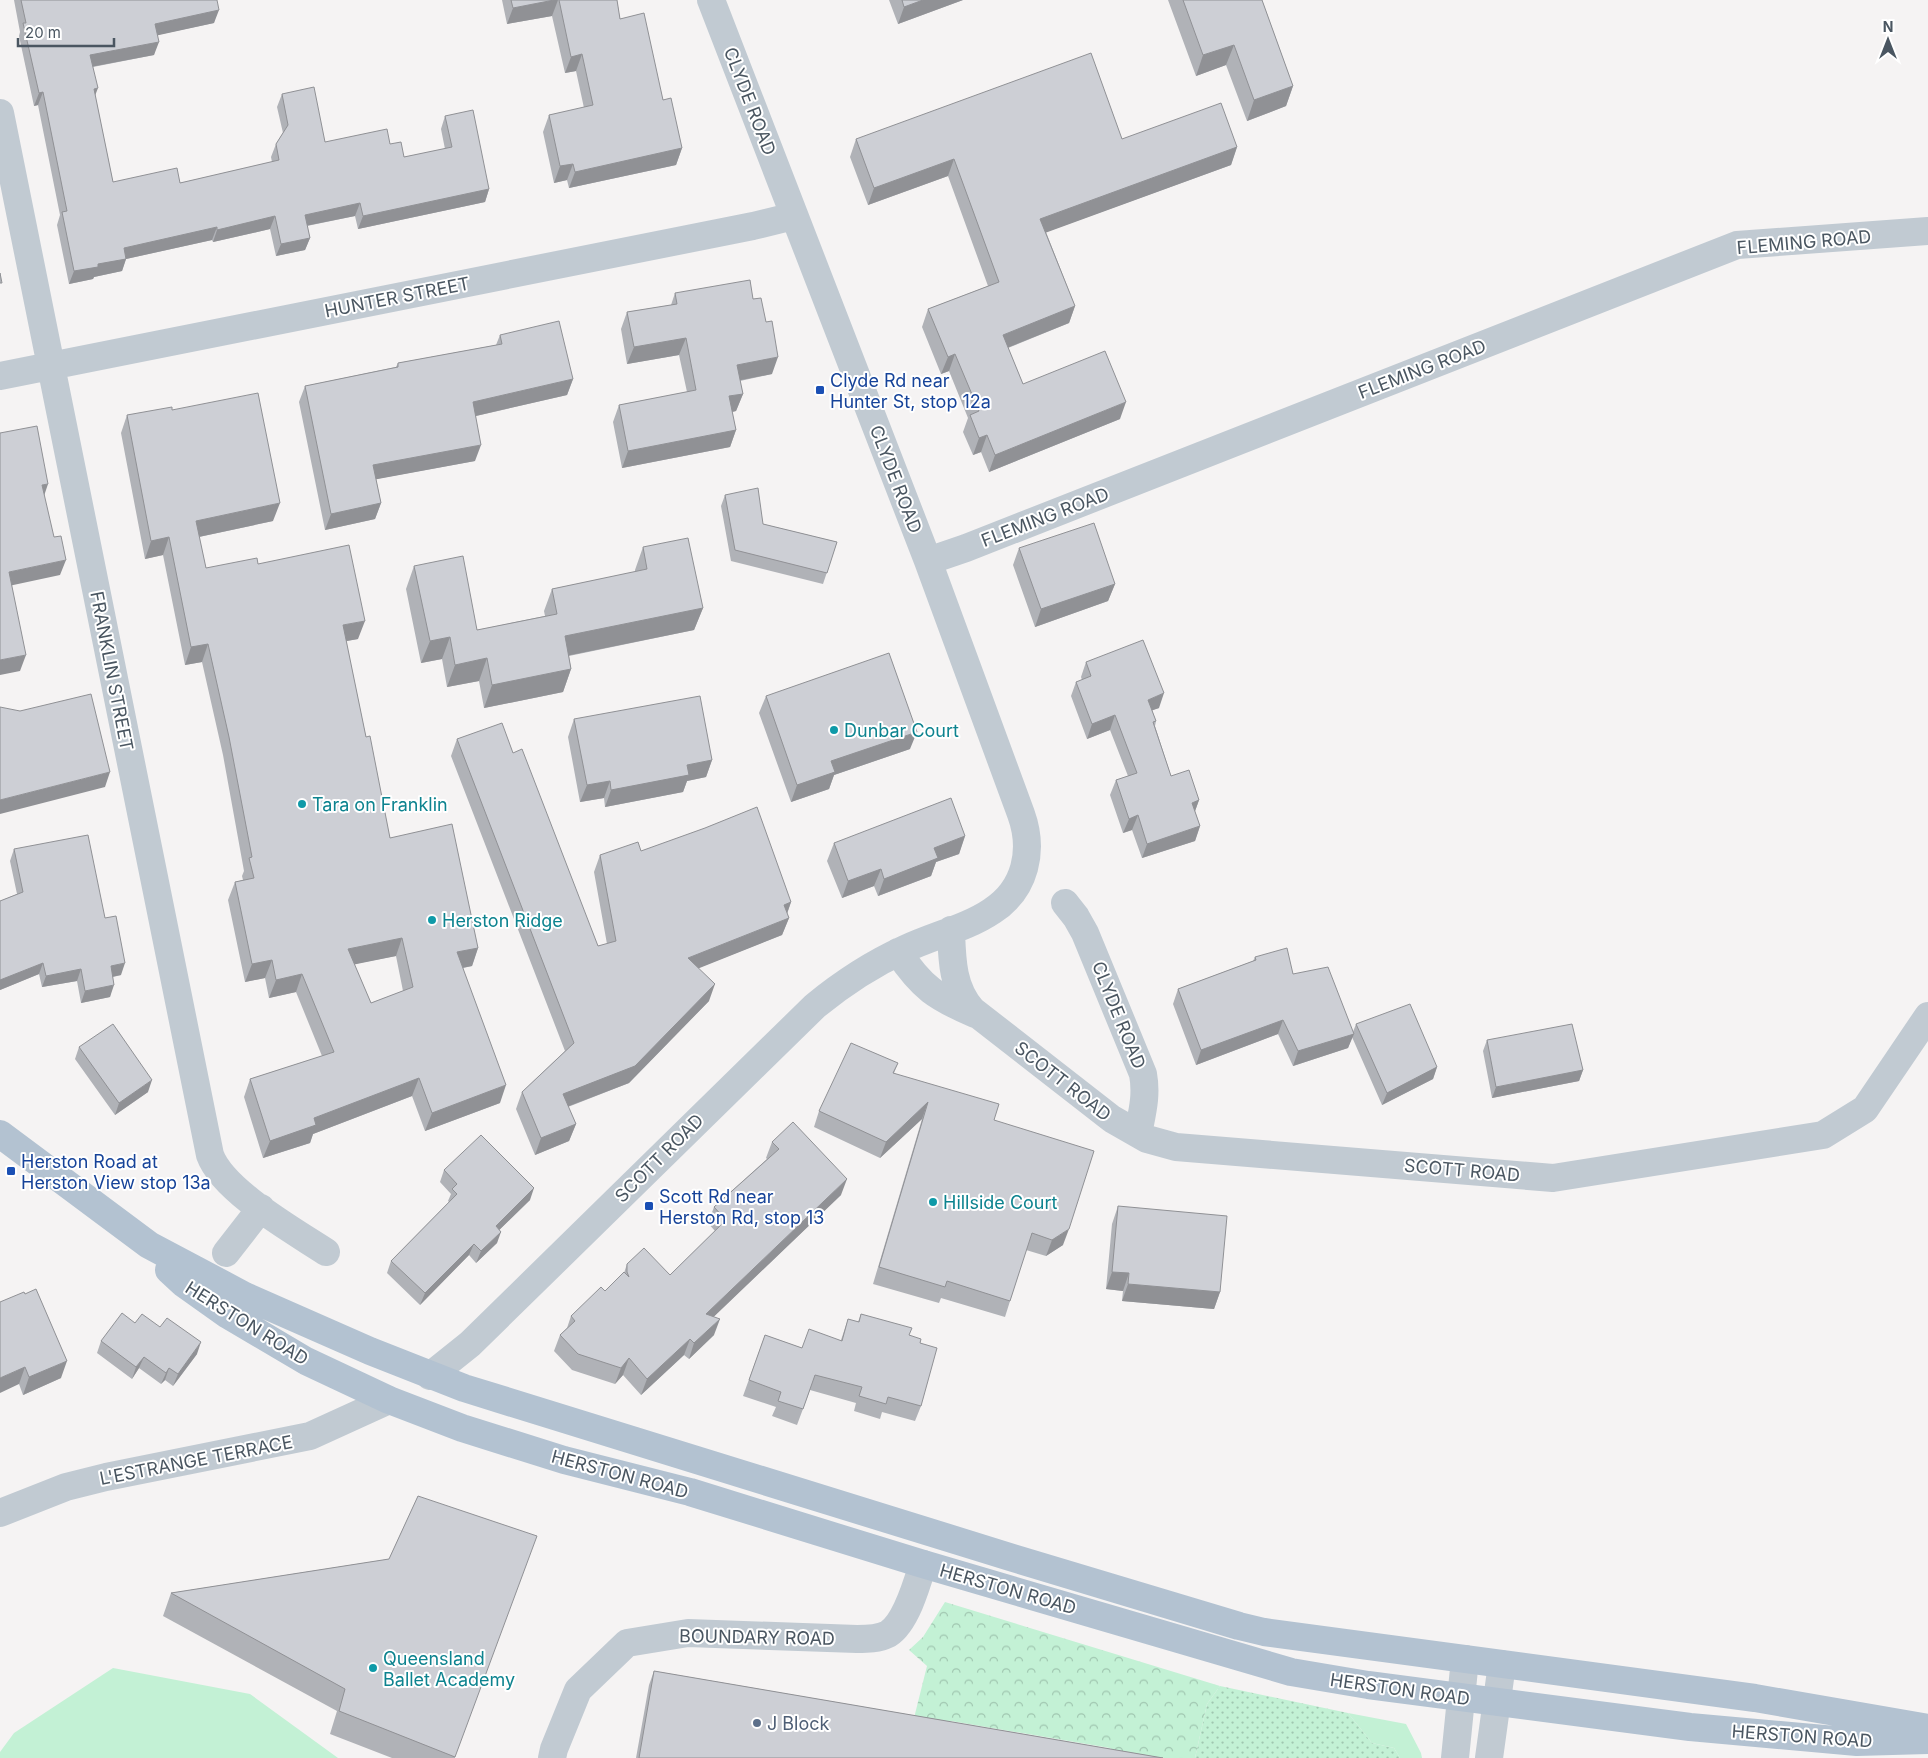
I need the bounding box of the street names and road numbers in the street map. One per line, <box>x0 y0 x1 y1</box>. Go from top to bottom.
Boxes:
street label: CLYDE ROAD <box>720 44 780 158</box>
street label: FLEMING ROAD <box>1736 226 1872 258</box>
street label: HUNTER STREET <box>323 273 471 321</box>
street label: FLEMING ROAD <box>1355 335 1489 403</box>
street label: CLYDE ROAD <box>866 422 926 536</box>
street label: FLEMING ROAD <box>978 483 1112 551</box>
street label: FRANKLIN STREET <box>86 590 138 752</box>
street label: CLYDE ROAD <box>1088 958 1150 1072</box>
street label: SCOTT ROAD <box>1011 1037 1115 1125</box>
street label: SCOTT ROAD <box>610 1109 708 1207</box>
street label: SCOTT ROAD <box>1403 1154 1521 1186</box>
street label: HERSTON ROAD <box>182 1277 312 1369</box>
street label: L'ESTRANGE TERRACE <box>98 1431 294 1489</box>
street label: HERSTON ROAD <box>549 1446 691 1502</box>
street label: HERSTON ROAD <box>937 1559 1079 1619</box>
street label: BOUNDARY ROAD <box>679 1625 835 1649</box>
street label: HERSTON ROAD <box>1329 1669 1471 1709</box>
street label: HERSTON ROAD <box>1731 1721 1873 1751</box>

